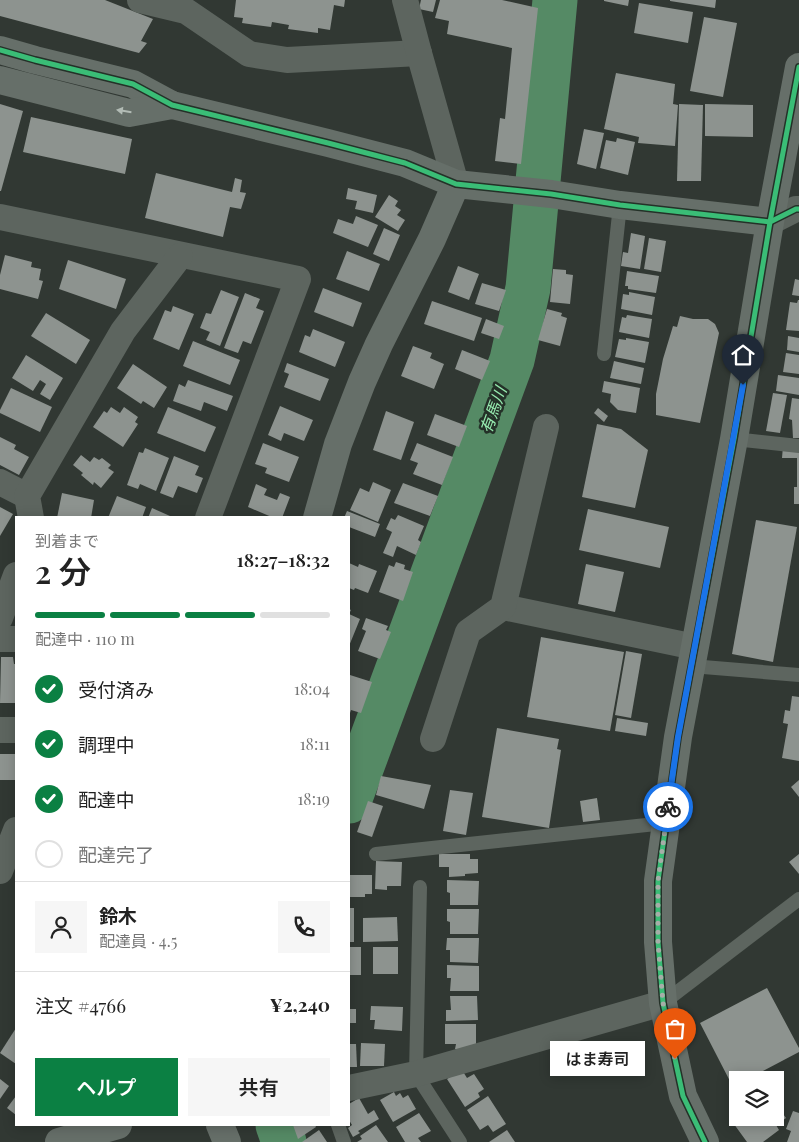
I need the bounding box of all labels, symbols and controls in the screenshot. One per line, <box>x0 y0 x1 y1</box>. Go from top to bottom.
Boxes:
one-way arrow <box>115 106 131 114</box>
pin <box>722 334 764 385</box>
icon: home <box>729 341 757 369</box>
water label: 有馬川 <box>474 382 511 436</box>
text: 到着まで <box>35 530 99 551</box>
text: 18:27–18:32 <box>236 546 330 572</box>
text: 2 分 <box>35 549 91 592</box>
text: 配達中 · 110 m <box>35 628 135 649</box>
icon: check <box>35 675 63 703</box>
text: 受付済み <box>78 676 154 702</box>
text: 18:04 <box>294 678 330 699</box>
icon: check <box>35 730 63 758</box>
text: 調理中 <box>78 731 135 757</box>
text: 18:11 <box>300 733 330 754</box>
courier <box>643 782 693 832</box>
icon: check <box>35 785 63 813</box>
text: 配達中 <box>78 786 135 812</box>
text: 18:19 <box>297 788 330 809</box>
icon: bike <box>654 793 682 821</box>
text: 配達完了 <box>78 841 154 867</box>
button: person <box>35 901 87 953</box>
button: phone <box>278 901 330 953</box>
text: 鈴木 <box>99 902 137 928</box>
text: 配達員 · 4.5 <box>99 930 177 951</box>
text: ¥2,240 <box>270 991 330 1017</box>
text: 注文 #4766 <box>35 992 126 1018</box>
pin <box>654 1008 696 1059</box>
icon: bag <box>661 1015 689 1043</box>
callout: はま寿司 <box>550 1042 645 1076</box>
text: はま寿司 <box>565 1048 630 1069</box>
button: ヘルプ <box>35 1058 178 1116</box>
button: 共有 <box>188 1058 330 1116</box>
map controls <box>729 1071 784 1126</box>
button: layers <box>729 1071 784 1126</box>

